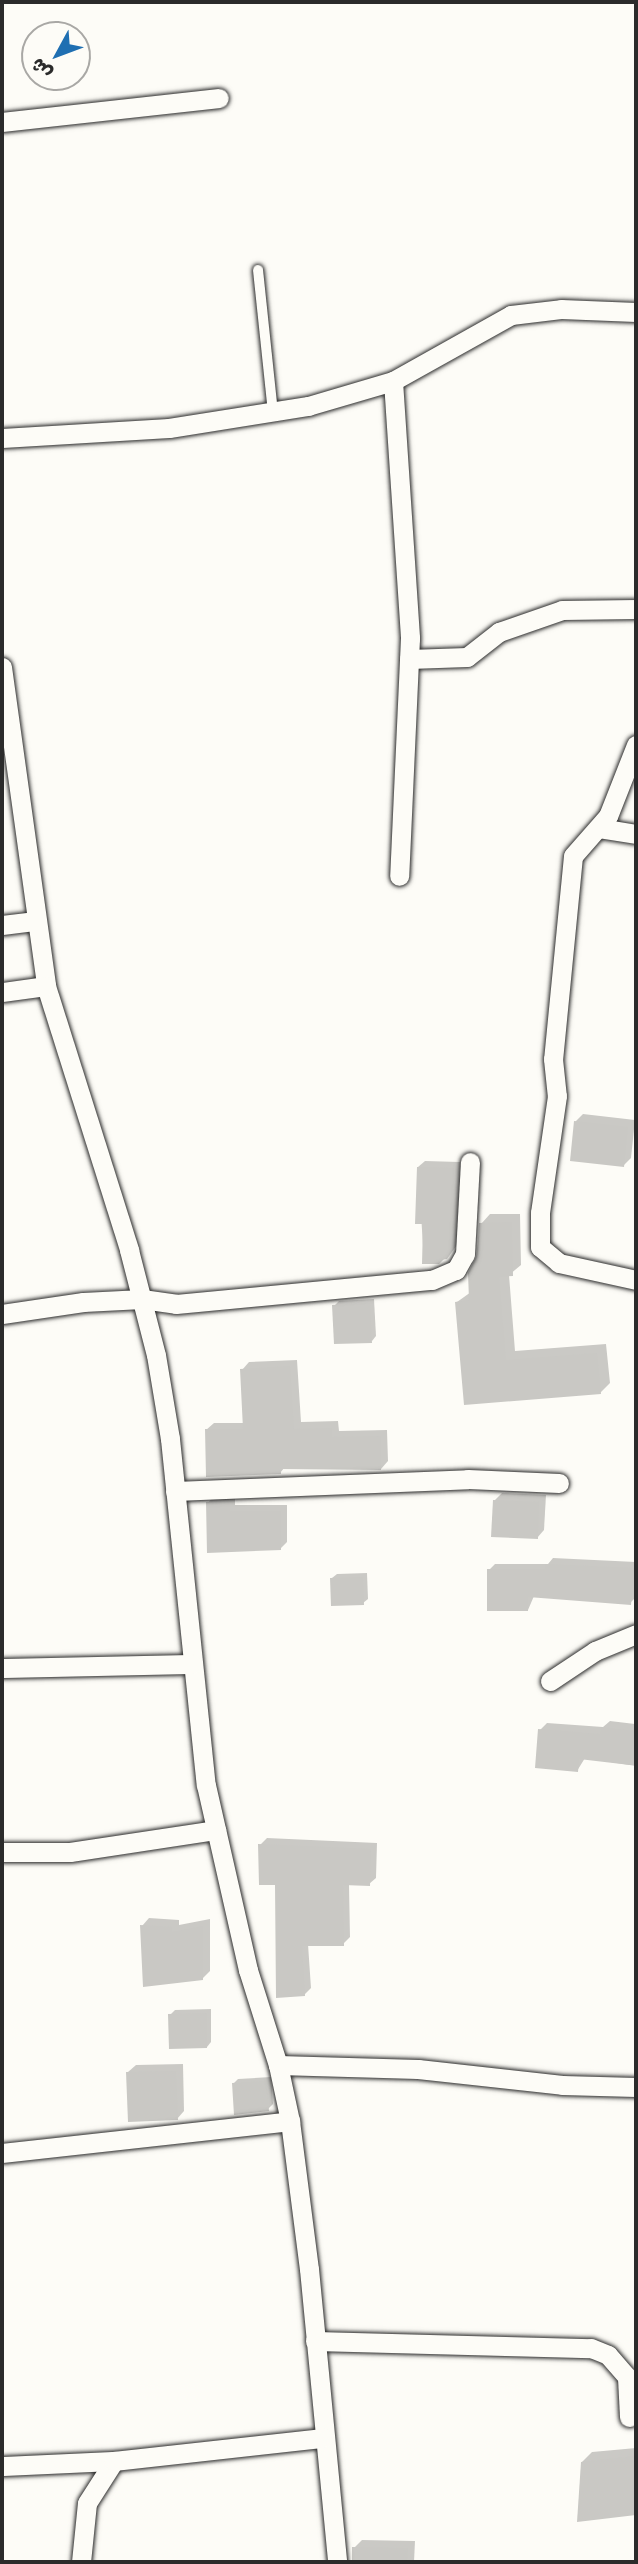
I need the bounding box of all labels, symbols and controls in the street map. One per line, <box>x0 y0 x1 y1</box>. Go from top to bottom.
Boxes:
north arrow <box>21 21 91 91</box>
text: ش <box>25 53 58 85</box>

